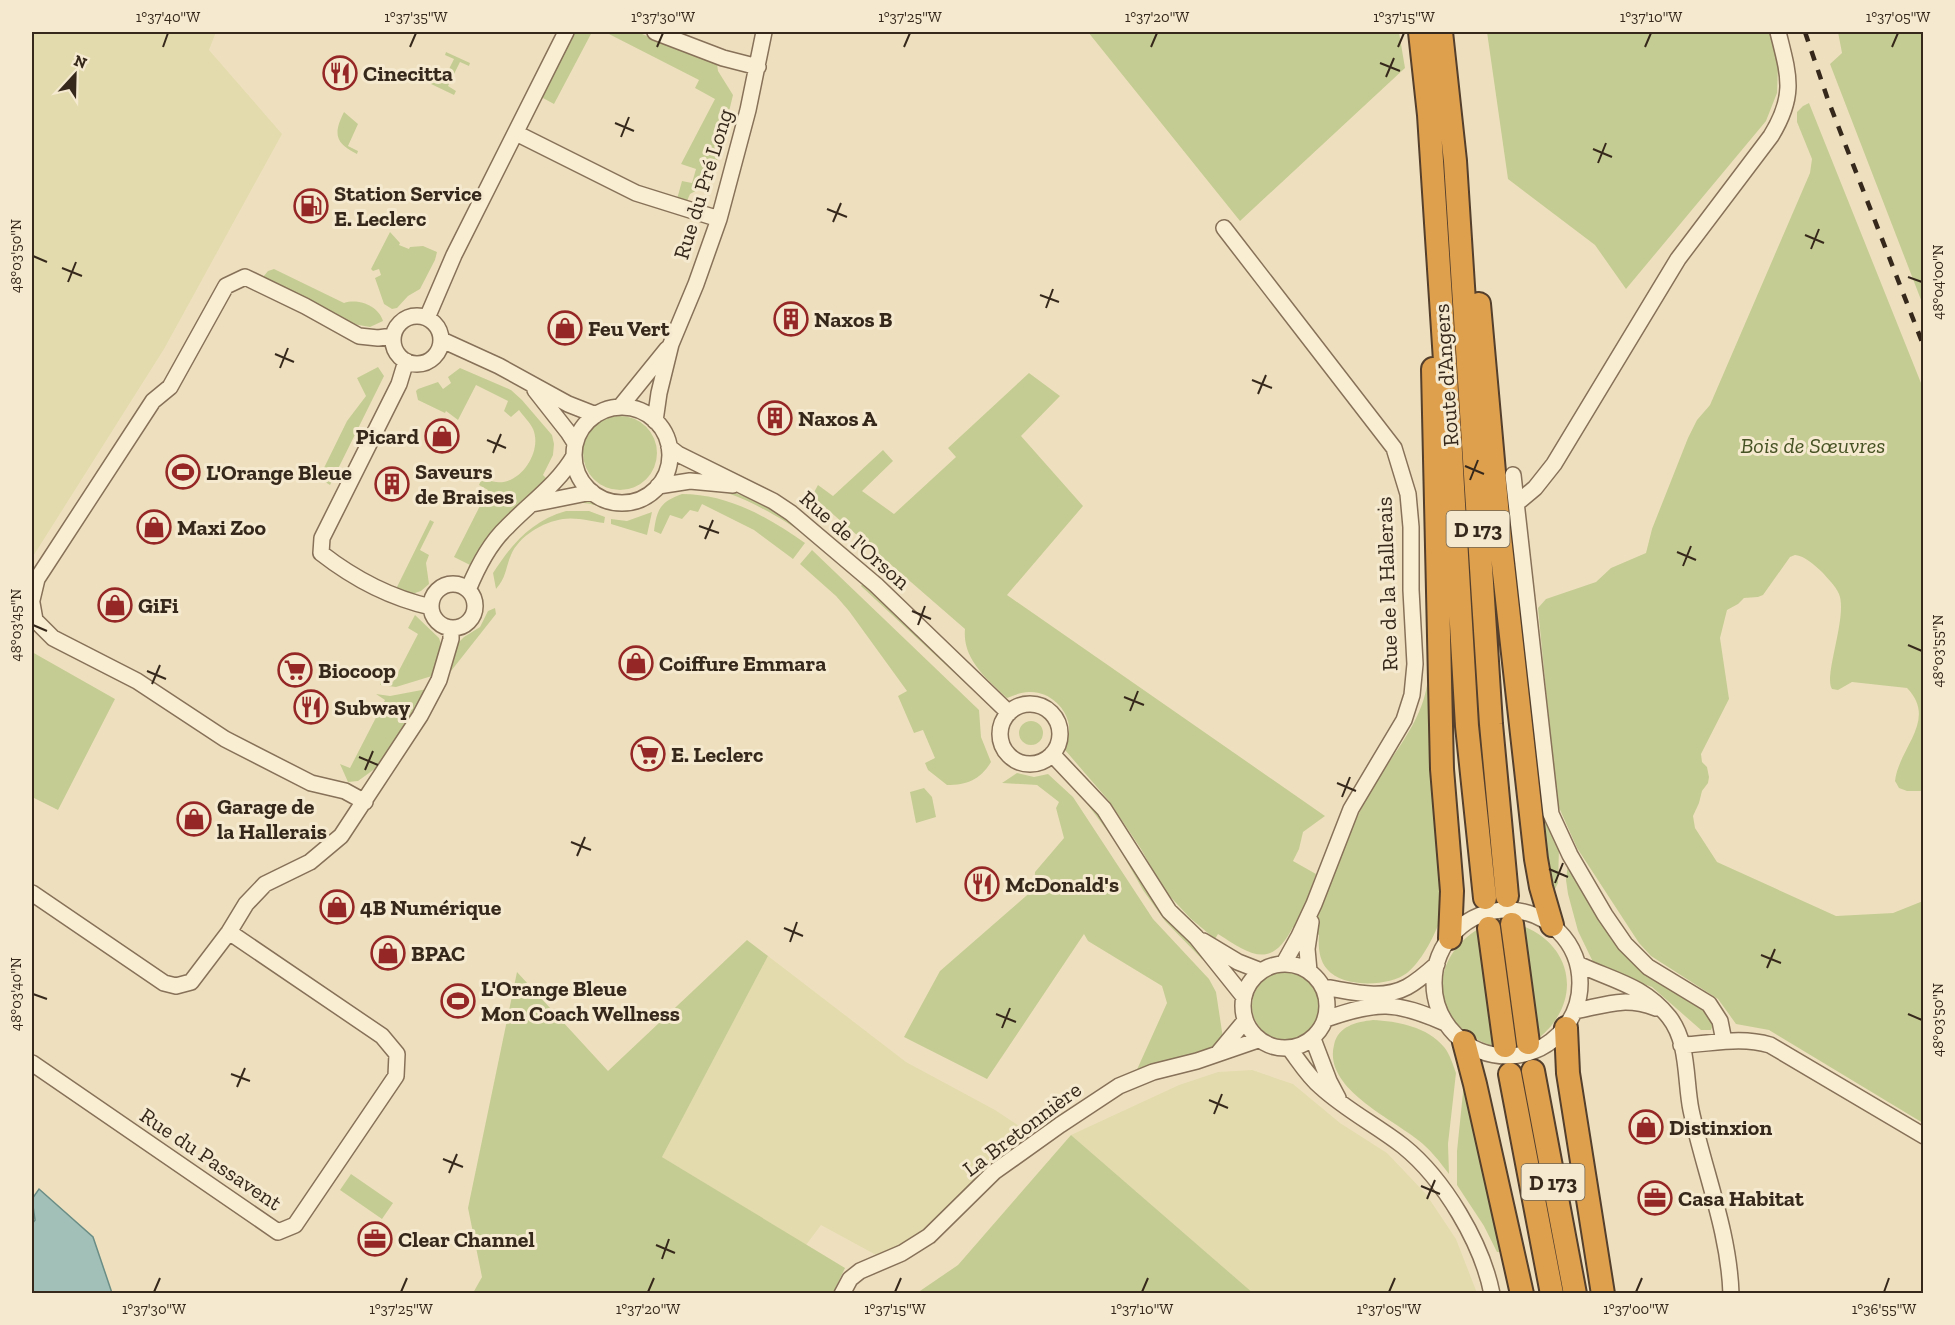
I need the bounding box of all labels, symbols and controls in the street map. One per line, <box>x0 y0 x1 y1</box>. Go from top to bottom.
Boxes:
text: 1°37'40"W <box>136 8 200 26</box>
text: 1°37'35"W <box>384 8 448 26</box>
text: 1°37'30"W <box>631 8 695 26</box>
text: 1°37'25"W <box>878 8 942 26</box>
text: 1°37'20"W <box>1125 8 1189 26</box>
text: 1°37'15"W <box>1373 8 1435 26</box>
text: 1°37'10"W <box>1620 8 1682 26</box>
text: 1°37'05"W <box>1866 8 1930 26</box>
north arrow <box>45 45 105 105</box>
text: N <box>71 50 90 73</box>
restaurant icon: Cinecitta <box>322 55 358 91</box>
place label: Cinecitta <box>363 60 453 87</box>
street label: Rue du Pré Long <box>667 106 739 262</box>
place label: Station Service E. Leclerc <box>334 180 482 232</box>
fuel station icon: Station Service E. Leclerc <box>293 188 329 224</box>
text: 48°03'50"N <box>7 219 25 293</box>
text: 48°04'00"N <box>1929 244 1947 320</box>
building icon: Naxos B <box>773 301 809 337</box>
street label: Route d'Angers <box>1428 303 1464 447</box>
place label: Naxos B <box>814 306 893 333</box>
shop icon: Feu Vert <box>547 310 583 346</box>
place label: Feu Vert <box>588 315 670 342</box>
building icon: Naxos A <box>757 400 793 436</box>
place label: Naxos A <box>798 405 878 432</box>
shop icon: Picard <box>424 418 460 454</box>
place label: Picard <box>356 423 419 450</box>
park label: Bois de Sœuvres <box>1740 432 1886 459</box>
sports icon: L'Orange Bleue <box>165 454 201 490</box>
place label: Saveurs de Braises <box>415 458 514 510</box>
place label: L'Orange Bleue <box>206 459 352 486</box>
building icon: Saveurs de Braises <box>374 466 410 502</box>
street label: Rue de l'Orson <box>794 485 916 595</box>
street label: Rue de la Hallerais <box>1370 496 1404 672</box>
shop icon: Maxi Zoo <box>136 509 172 545</box>
road number: D 173 <box>1446 511 1510 547</box>
place label: Maxi Zoo <box>177 514 267 541</box>
shop icon: GiFi <box>97 587 133 623</box>
text: 48°03'45"N <box>7 589 25 661</box>
place label: GiFi <box>138 592 179 619</box>
text: 48°03'55"N <box>1929 615 1947 687</box>
shop icon: Coiffure Emmara <box>618 645 654 681</box>
place label: Coiffure Emmara <box>659 650 826 677</box>
supermarket icon: Biocoop <box>277 652 313 688</box>
place label: Biocoop <box>318 657 396 684</box>
restaurant icon: Subway <box>293 689 329 725</box>
place label: Subway <box>334 694 410 721</box>
supermarket icon: E. Leclerc <box>630 736 666 772</box>
place label: E. Leclerc <box>671 741 764 768</box>
place label: Garage de la Hallerais <box>217 793 327 845</box>
shop icon: Garage de la Hallerais <box>176 801 212 837</box>
restaurant icon: McDonald's <box>964 866 1000 902</box>
place label: McDonald's <box>1005 871 1119 898</box>
shop icon: 4B Numérique <box>319 889 355 925</box>
place label: 4B Numérique <box>360 894 502 921</box>
shop icon: BPAC <box>370 935 406 971</box>
place label: BPAC <box>411 940 465 967</box>
text: 48°03'40"N <box>7 957 25 1031</box>
place label: L'Orange Bleue Mon Coach Wellness <box>481 975 680 1027</box>
sports icon: L'Orange Bleue Mon Coach Wellness <box>440 983 476 1019</box>
text: 48°03'50"N <box>1929 983 1947 1057</box>
street label: La Bretonnière <box>957 1076 1087 1182</box>
street label: Rue du Passavent <box>135 1102 288 1217</box>
shop icon: Distinxion <box>1628 1109 1664 1145</box>
place label: Distinxion <box>1669 1114 1772 1141</box>
road number: D 173 <box>1522 1164 1584 1200</box>
office icon: Casa Habitat <box>1637 1180 1673 1216</box>
place label: Casa Habitat <box>1678 1185 1804 1212</box>
office icon: Clear Channel <box>357 1221 393 1257</box>
place label: Clear Channel <box>398 1226 535 1253</box>
text: 1°37'30"W <box>122 1300 186 1318</box>
text: 1°37'25"W <box>369 1300 433 1318</box>
text: 1°37'20"W <box>616 1300 680 1318</box>
text: 1°37'15"W <box>864 1300 926 1318</box>
text: 1°37'10"W <box>1111 1300 1173 1318</box>
text: 1°37'05"W <box>1357 1300 1421 1318</box>
text: 1°37'00"W <box>1603 1300 1669 1318</box>
text: 1°36'55"W <box>1852 1300 1916 1318</box>

